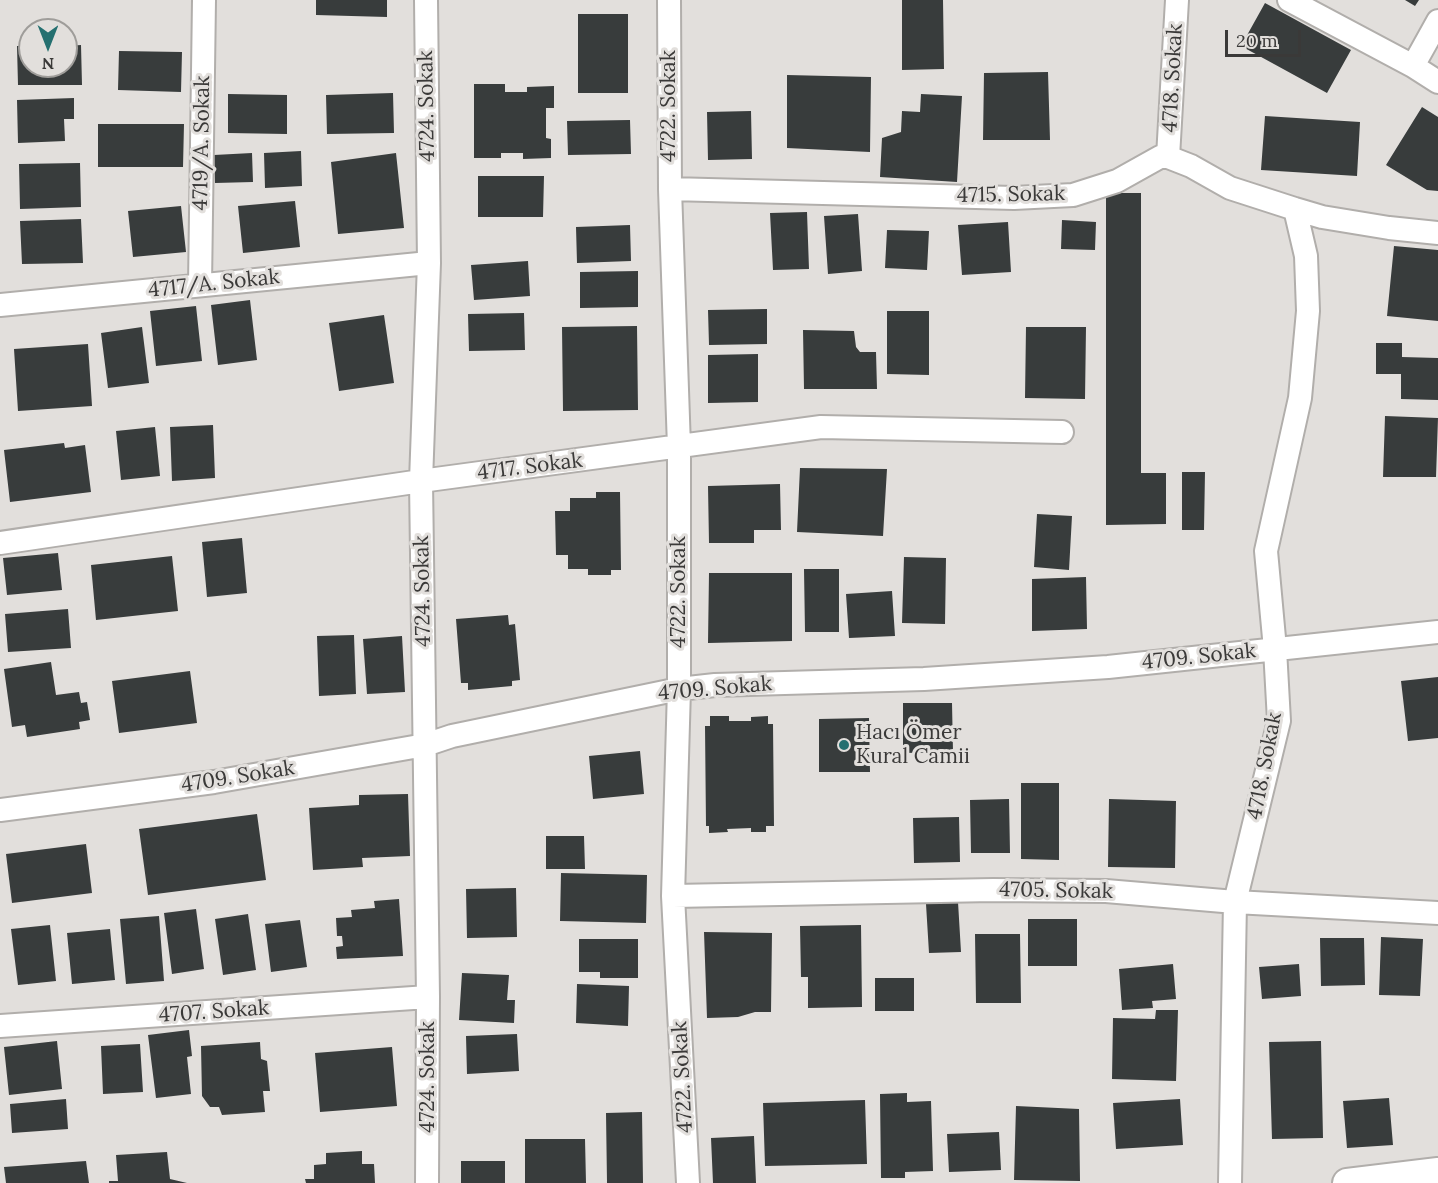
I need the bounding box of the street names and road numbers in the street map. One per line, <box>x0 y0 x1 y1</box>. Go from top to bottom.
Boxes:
street label: 4718. Sokak <box>1158 23 1188 133</box>
street label: 4724. Sokak <box>413 50 441 162</box>
street label: 4722. Sokak <box>656 50 682 162</box>
street label: 4719/A. Sokak <box>188 75 216 211</box>
street label: 4715. Sokak <box>957 181 1065 209</box>
street label: 4717/A. Sokak <box>147 265 281 303</box>
street label: 4717. Sokak <box>476 448 584 486</box>
street label: 4724. Sokak <box>409 535 437 647</box>
street label: 4722. Sokak <box>666 536 692 648</box>
street label: 4709. Sokak <box>1141 639 1257 675</box>
street label: 4709. Sokak <box>657 671 773 707</box>
street label: 4718. Sokak <box>1242 710 1288 822</box>
street label: 4709. Sokak <box>180 756 296 798</box>
street label: 4705. Sokak <box>999 877 1113 905</box>
street label: 4707. Sokak <box>158 996 270 1028</box>
street label: 4722. Sokak <box>667 1020 699 1134</box>
street label: 4724. Sokak <box>415 1021 441 1133</box>

